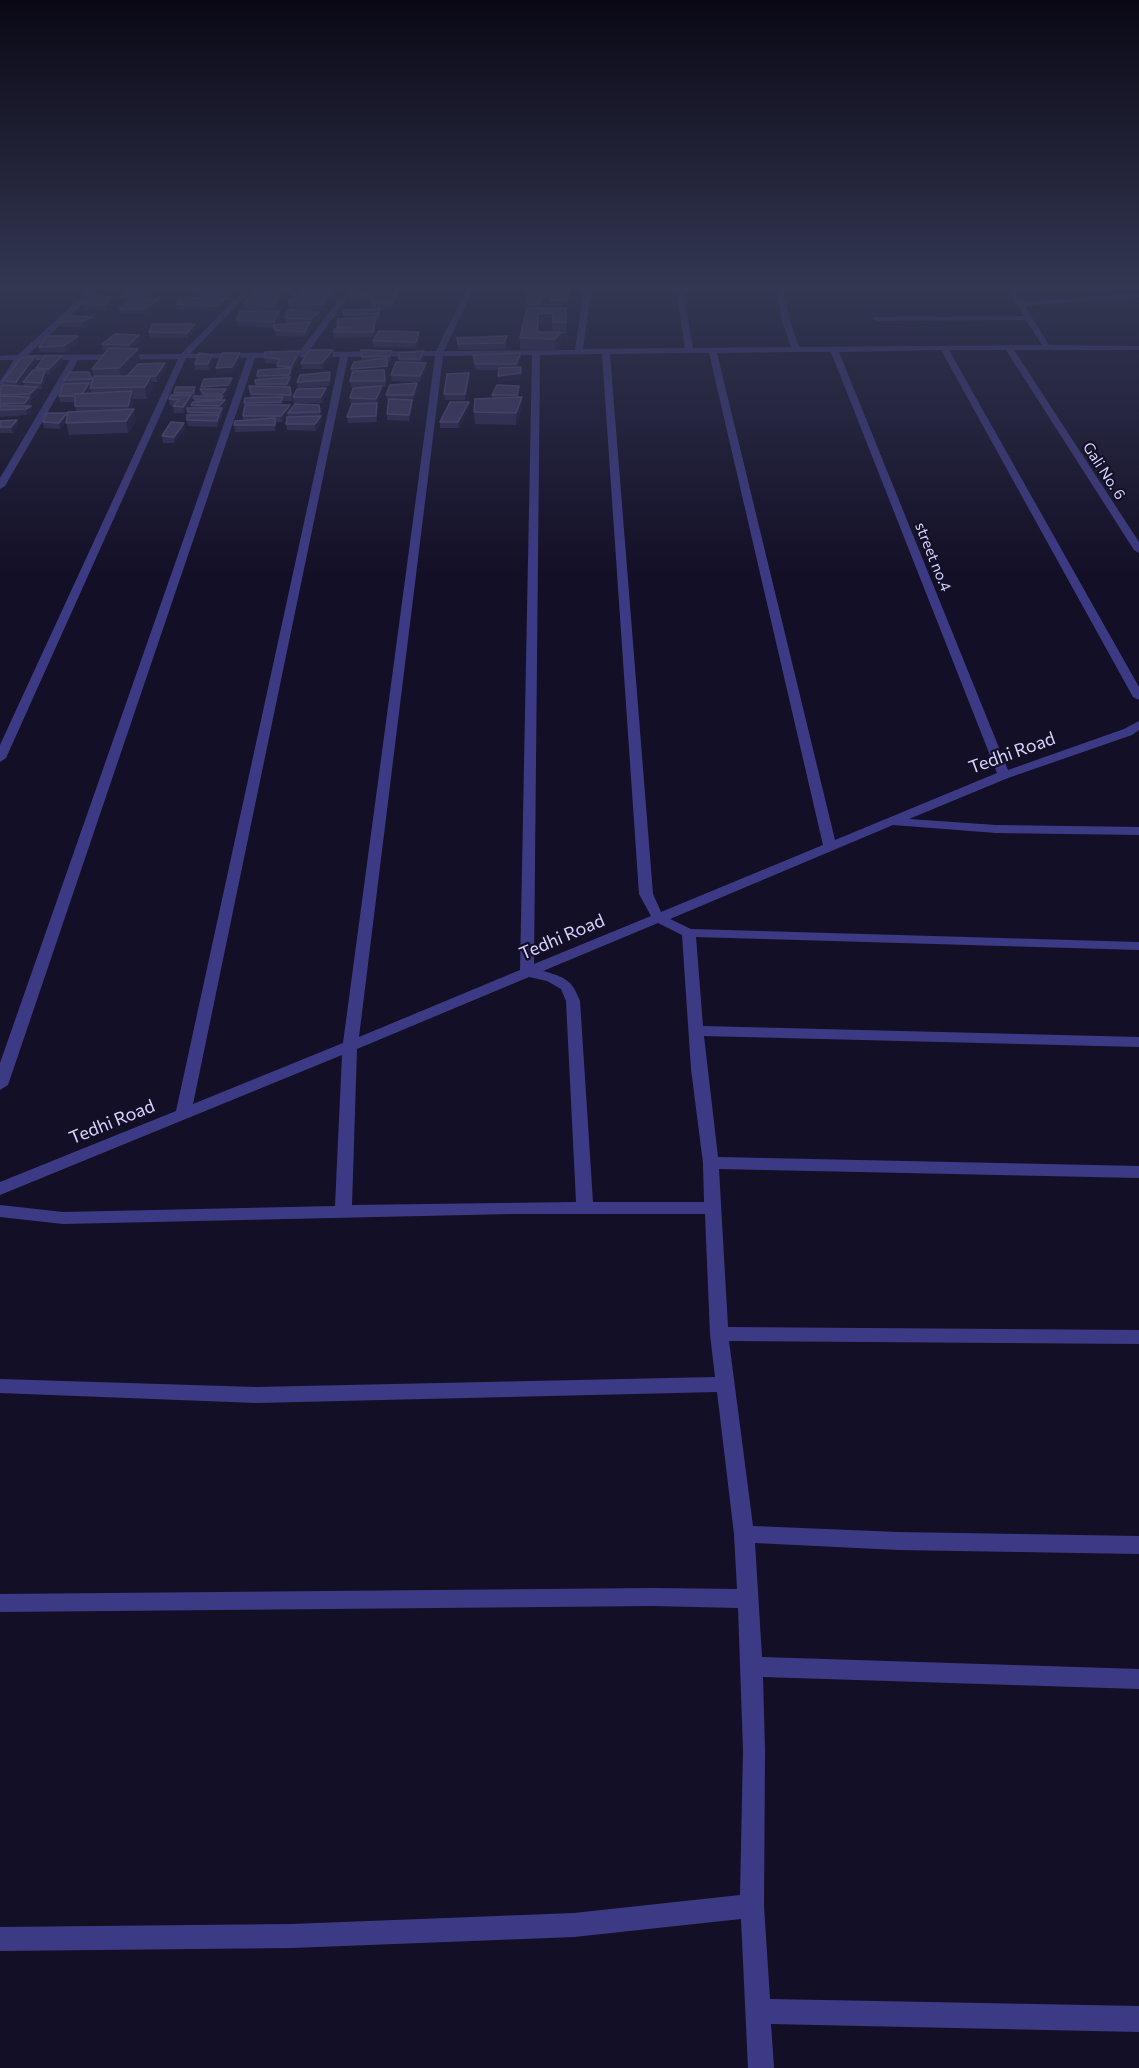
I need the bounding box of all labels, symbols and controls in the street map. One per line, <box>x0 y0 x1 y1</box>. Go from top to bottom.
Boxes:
street label: Gali No. 6 <box>1079 439 1129 503</box>
street label: street no.4 <box>911 520 955 594</box>
street label: Tedhi Road <box>966 727 1058 779</box>
street label: Tedhi Road <box>516 909 608 965</box>
street label: Tedhi Road <box>66 1095 158 1149</box>

